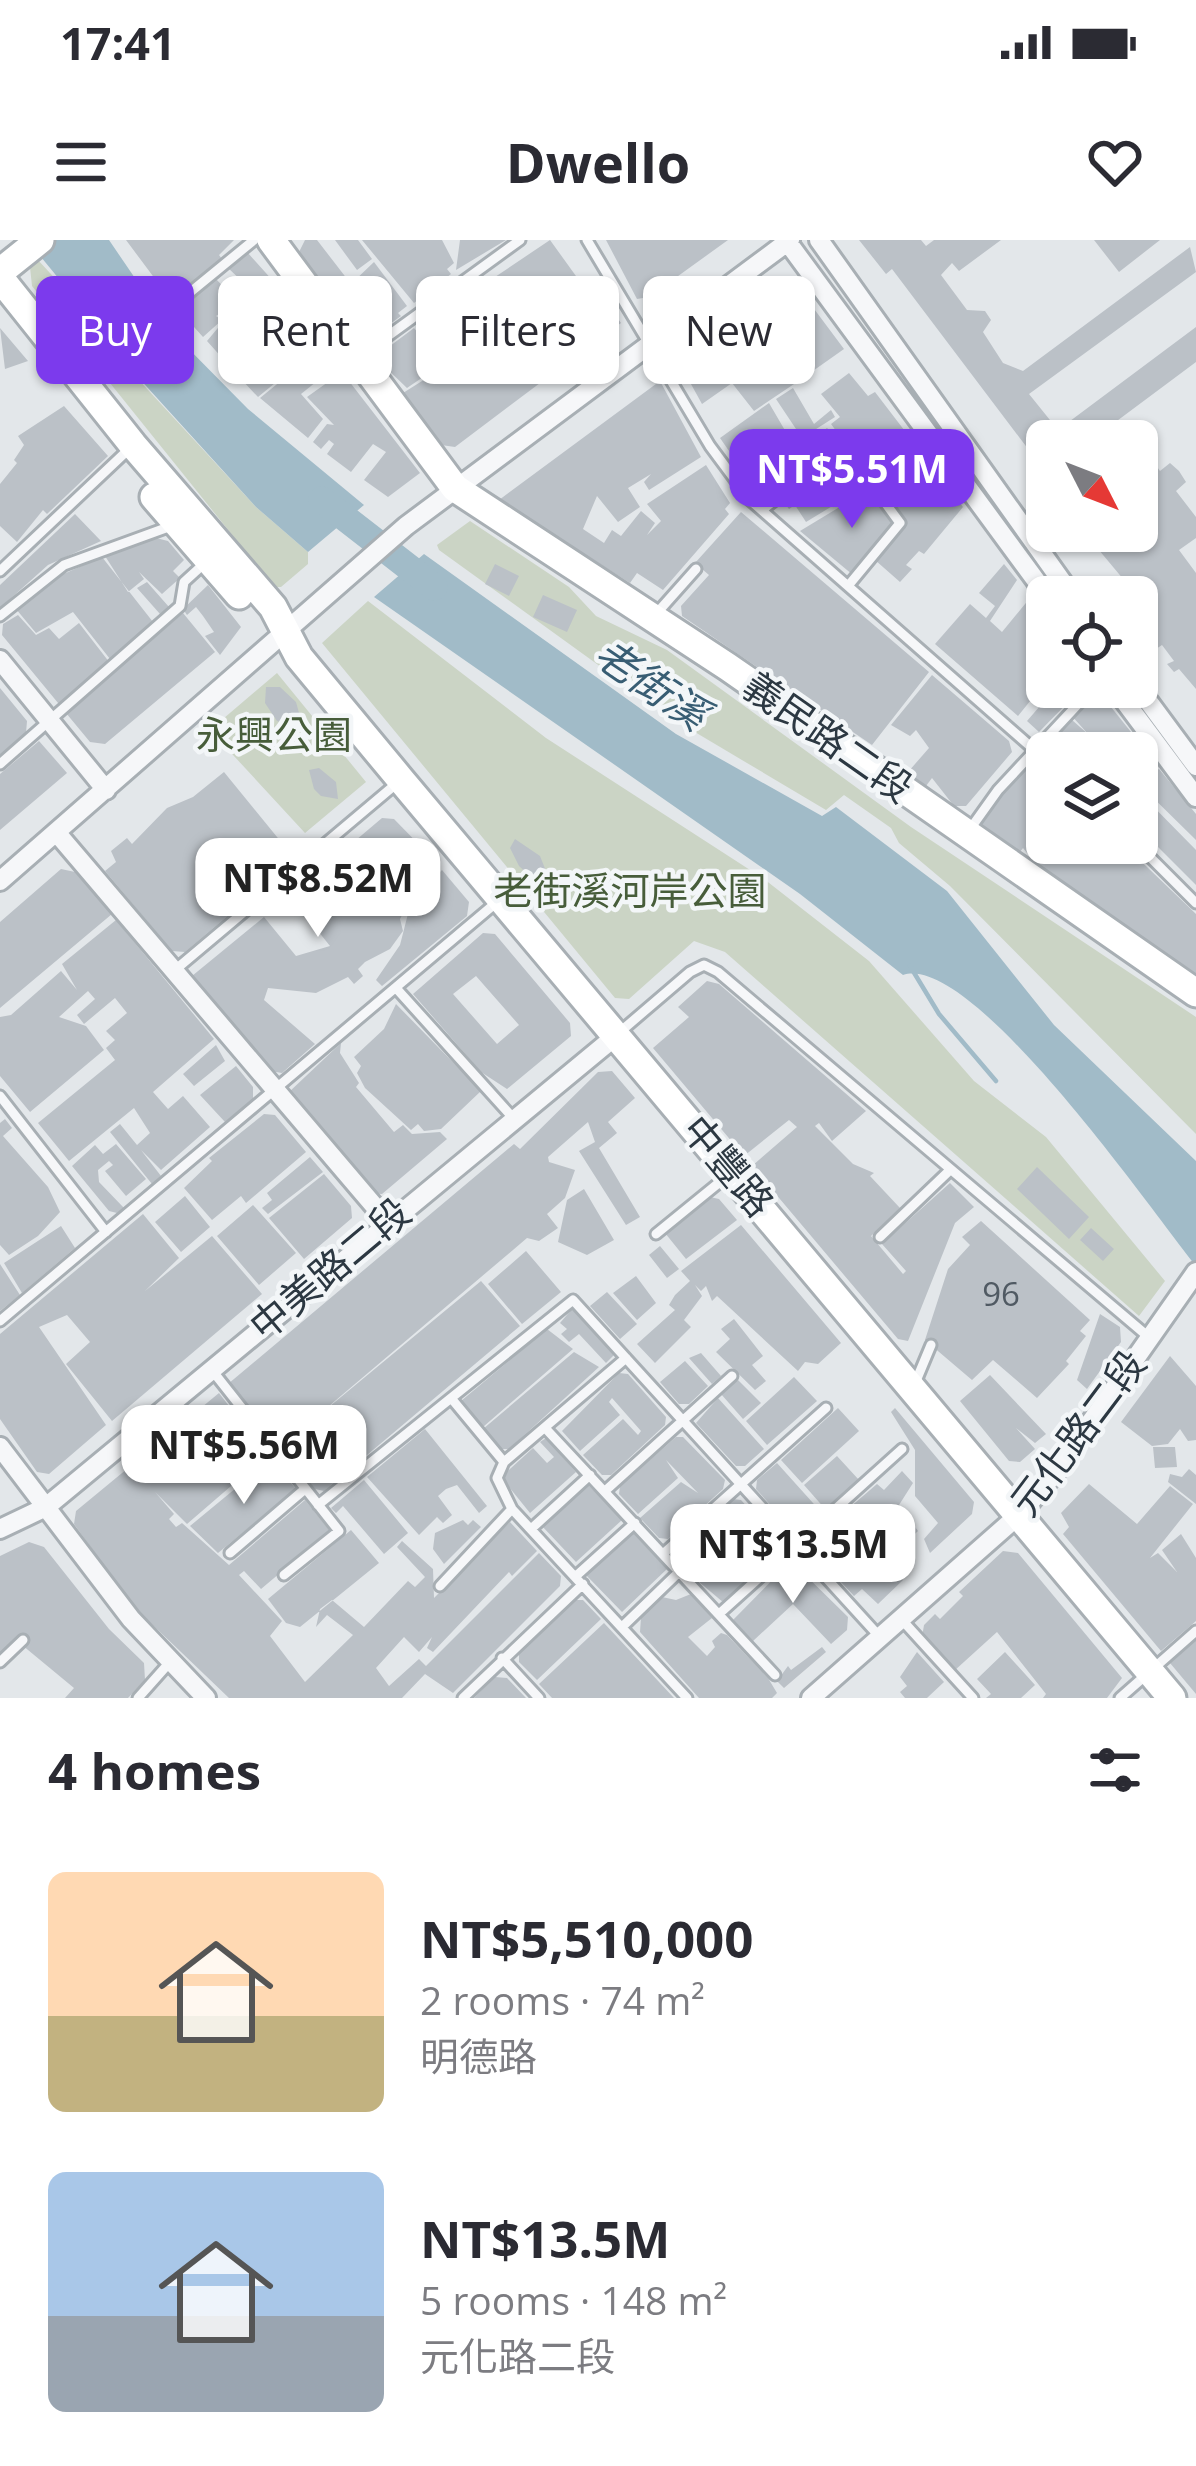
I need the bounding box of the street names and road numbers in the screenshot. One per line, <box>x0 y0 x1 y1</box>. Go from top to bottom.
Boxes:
street label: 義民路二段 <box>734 658 924 813</box>
street label: 中豐路 <box>671 1103 787 1227</box>
street label: 中美路二段 <box>237 1185 421 1351</box>
street label: 元化路二段 <box>997 1338 1157 1526</box>

